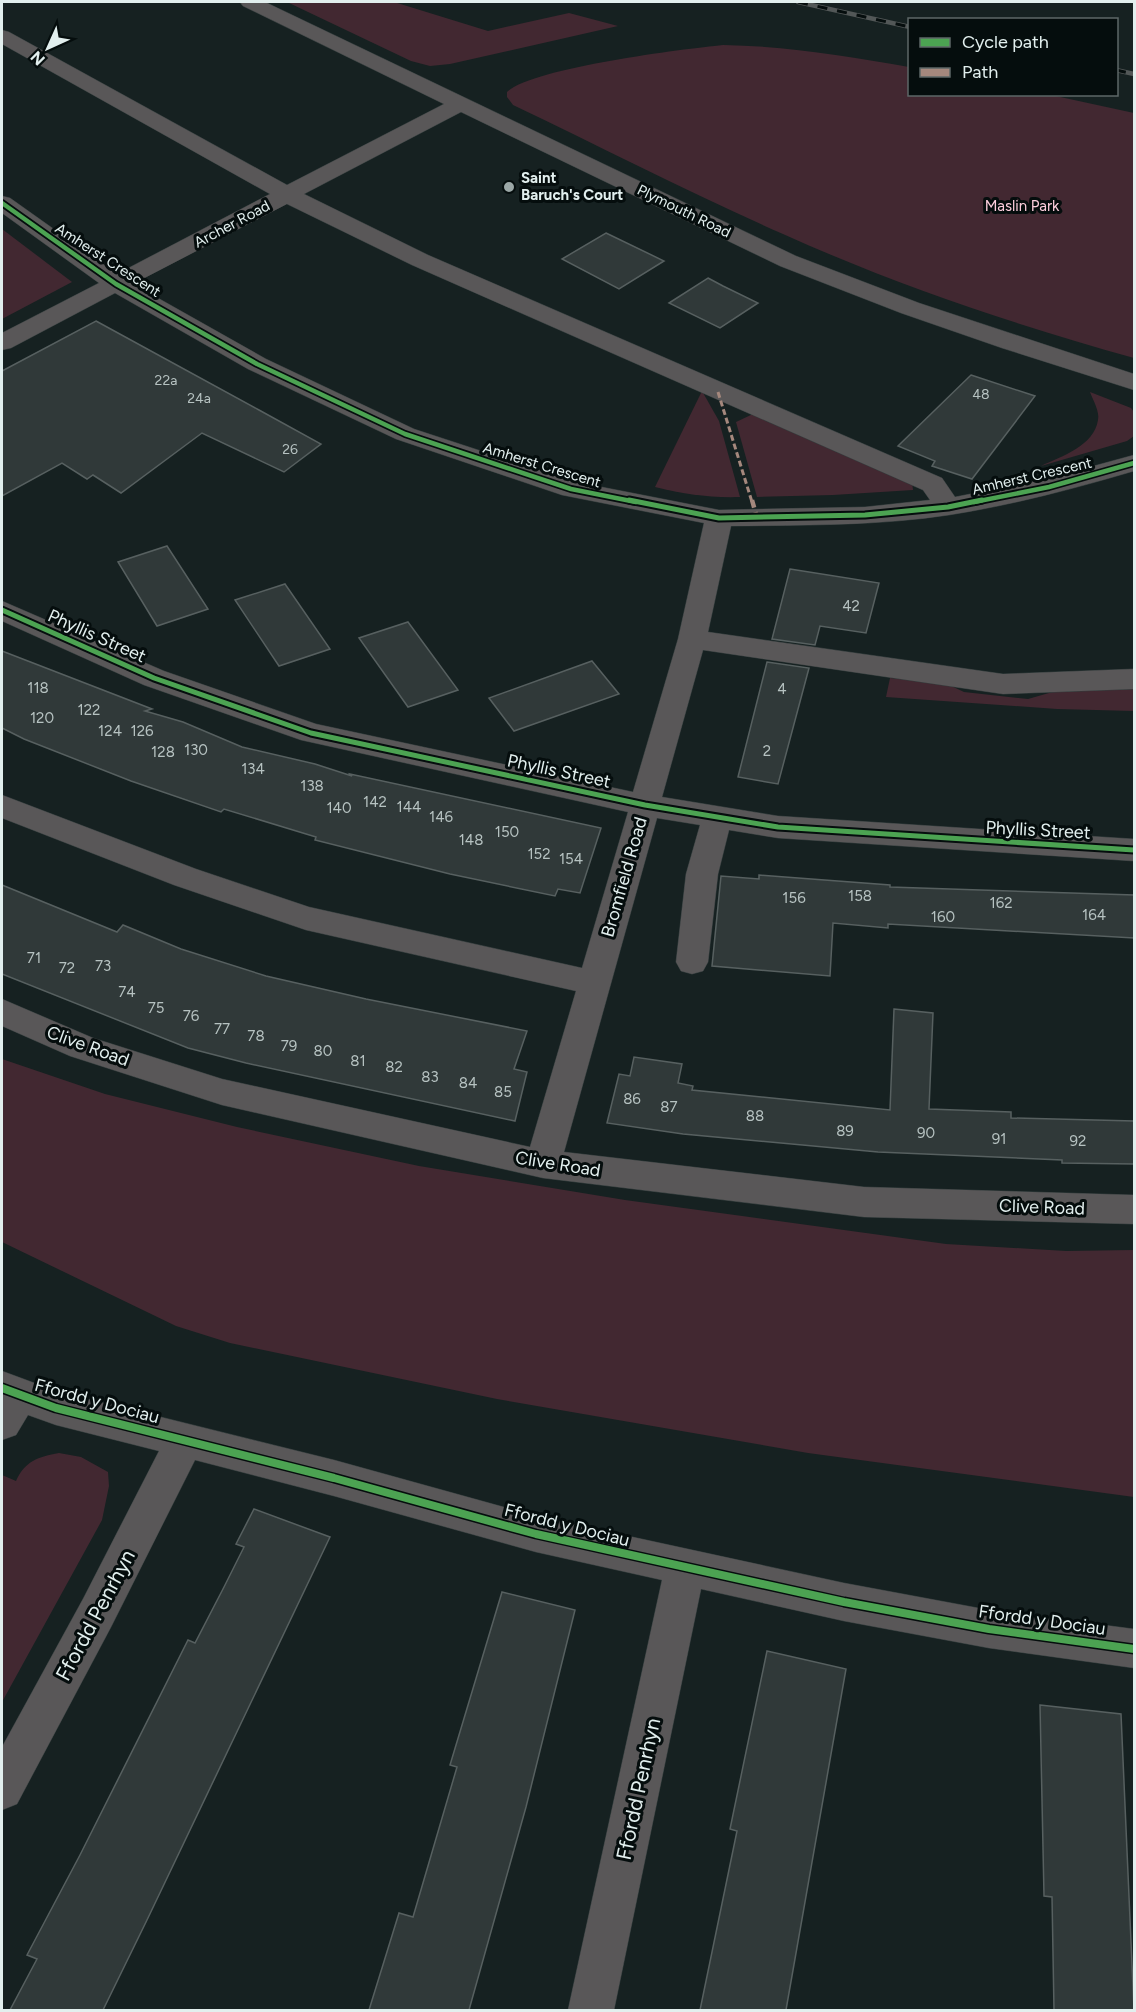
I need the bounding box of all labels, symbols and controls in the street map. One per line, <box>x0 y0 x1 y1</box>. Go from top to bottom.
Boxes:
north arrow <box>18 18 78 78</box>
legend <box>908 18 1118 96</box>
text: Cycle path <box>962 31 1049 53</box>
text: N <box>27 47 49 69</box>
text: Path <box>962 61 998 83</box>
place label: Saint Baruch's Court <box>521 169 623 204</box>
marker: Saint Baruch's Court <box>502 180 516 194</box>
street label: Plymouth Road <box>634 181 734 241</box>
street label: Archer Road <box>191 197 273 251</box>
park label: Maslin Park <box>985 197 1060 215</box>
street label: Amherst Crescent <box>52 219 164 301</box>
house number: 22a <box>155 372 177 389</box>
house number: 48 <box>972 386 990 403</box>
house number: 24a <box>187 390 211 407</box>
street label: Amherst Crescent <box>481 439 603 492</box>
house number: 26 <box>282 441 298 458</box>
street label: Amherst Crescent <box>970 453 1094 499</box>
house number: 42 <box>842 597 860 615</box>
street label: Phyllis Street <box>45 605 150 668</box>
house number: 118 <box>27 679 49 697</box>
house number: 4 <box>777 680 787 698</box>
house number: 122 <box>78 701 100 719</box>
house number: 120 <box>30 709 54 727</box>
house number: 124 <box>98 722 122 740</box>
house number: 126 <box>130 722 154 740</box>
house number: 130 <box>184 741 208 759</box>
house number: 2 <box>763 742 771 760</box>
house number: 128 <box>151 743 175 761</box>
street label: Phyllis Street <box>505 749 613 793</box>
house number: 134 <box>241 760 265 778</box>
house number: 138 <box>300 777 324 795</box>
house number: 142 <box>363 793 387 811</box>
house number: 144 <box>397 798 421 816</box>
house number: 140 <box>326 799 352 817</box>
house number: 146 <box>429 808 454 826</box>
street label: Bromfield Road <box>596 814 652 940</box>
street label: Phyllis Street <box>985 816 1091 844</box>
house number: 150 <box>495 823 519 841</box>
house number: 148 <box>459 831 483 849</box>
house number: 152 <box>527 845 551 863</box>
house number: 154 <box>559 850 583 868</box>
house number: 158 <box>848 887 872 905</box>
house number: 156 <box>782 889 806 907</box>
house number: 162 <box>989 894 1013 912</box>
house number: 164 <box>1082 906 1106 924</box>
house number: 160 <box>931 908 955 926</box>
house number: 71 <box>27 949 41 967</box>
house number: 73 <box>95 957 111 975</box>
house number: 72 <box>59 959 75 977</box>
house number: 74 <box>118 983 136 1001</box>
house number: 75 <box>148 999 164 1017</box>
house number: 76 <box>183 1007 200 1025</box>
house number: 77 <box>214 1020 230 1038</box>
street label: Clive Road <box>44 1021 132 1071</box>
house number: 78 <box>247 1027 265 1045</box>
house number: 79 <box>281 1037 297 1055</box>
house number: 80 <box>314 1042 332 1060</box>
house number: 81 <box>350 1052 366 1070</box>
house number: 82 <box>385 1058 403 1076</box>
house number: 83 <box>421 1068 439 1086</box>
house number: 84 <box>459 1074 477 1092</box>
house number: 85 <box>494 1083 512 1101</box>
house number: 86 <box>623 1090 641 1108</box>
house number: 87 <box>660 1098 678 1116</box>
house number: 88 <box>746 1107 764 1125</box>
house number: 89 <box>836 1122 854 1140</box>
house number: 90 <box>917 1124 935 1142</box>
house number: 91 <box>992 1130 1006 1148</box>
house number: 92 <box>1070 1132 1086 1150</box>
street label: Clive Road <box>514 1146 602 1182</box>
street label: Clive Road <box>999 1195 1085 1219</box>
street label: Ffordd y Dociau <box>32 1374 162 1428</box>
street label: Ffordd y Dociau <box>502 1499 632 1551</box>
street label: Ffordd Penrhyn <box>50 1545 140 1685</box>
street label: Ffordd y Dociau <box>977 1600 1107 1640</box>
street label: Ffordd Penrhyn <box>611 1716 665 1862</box>

